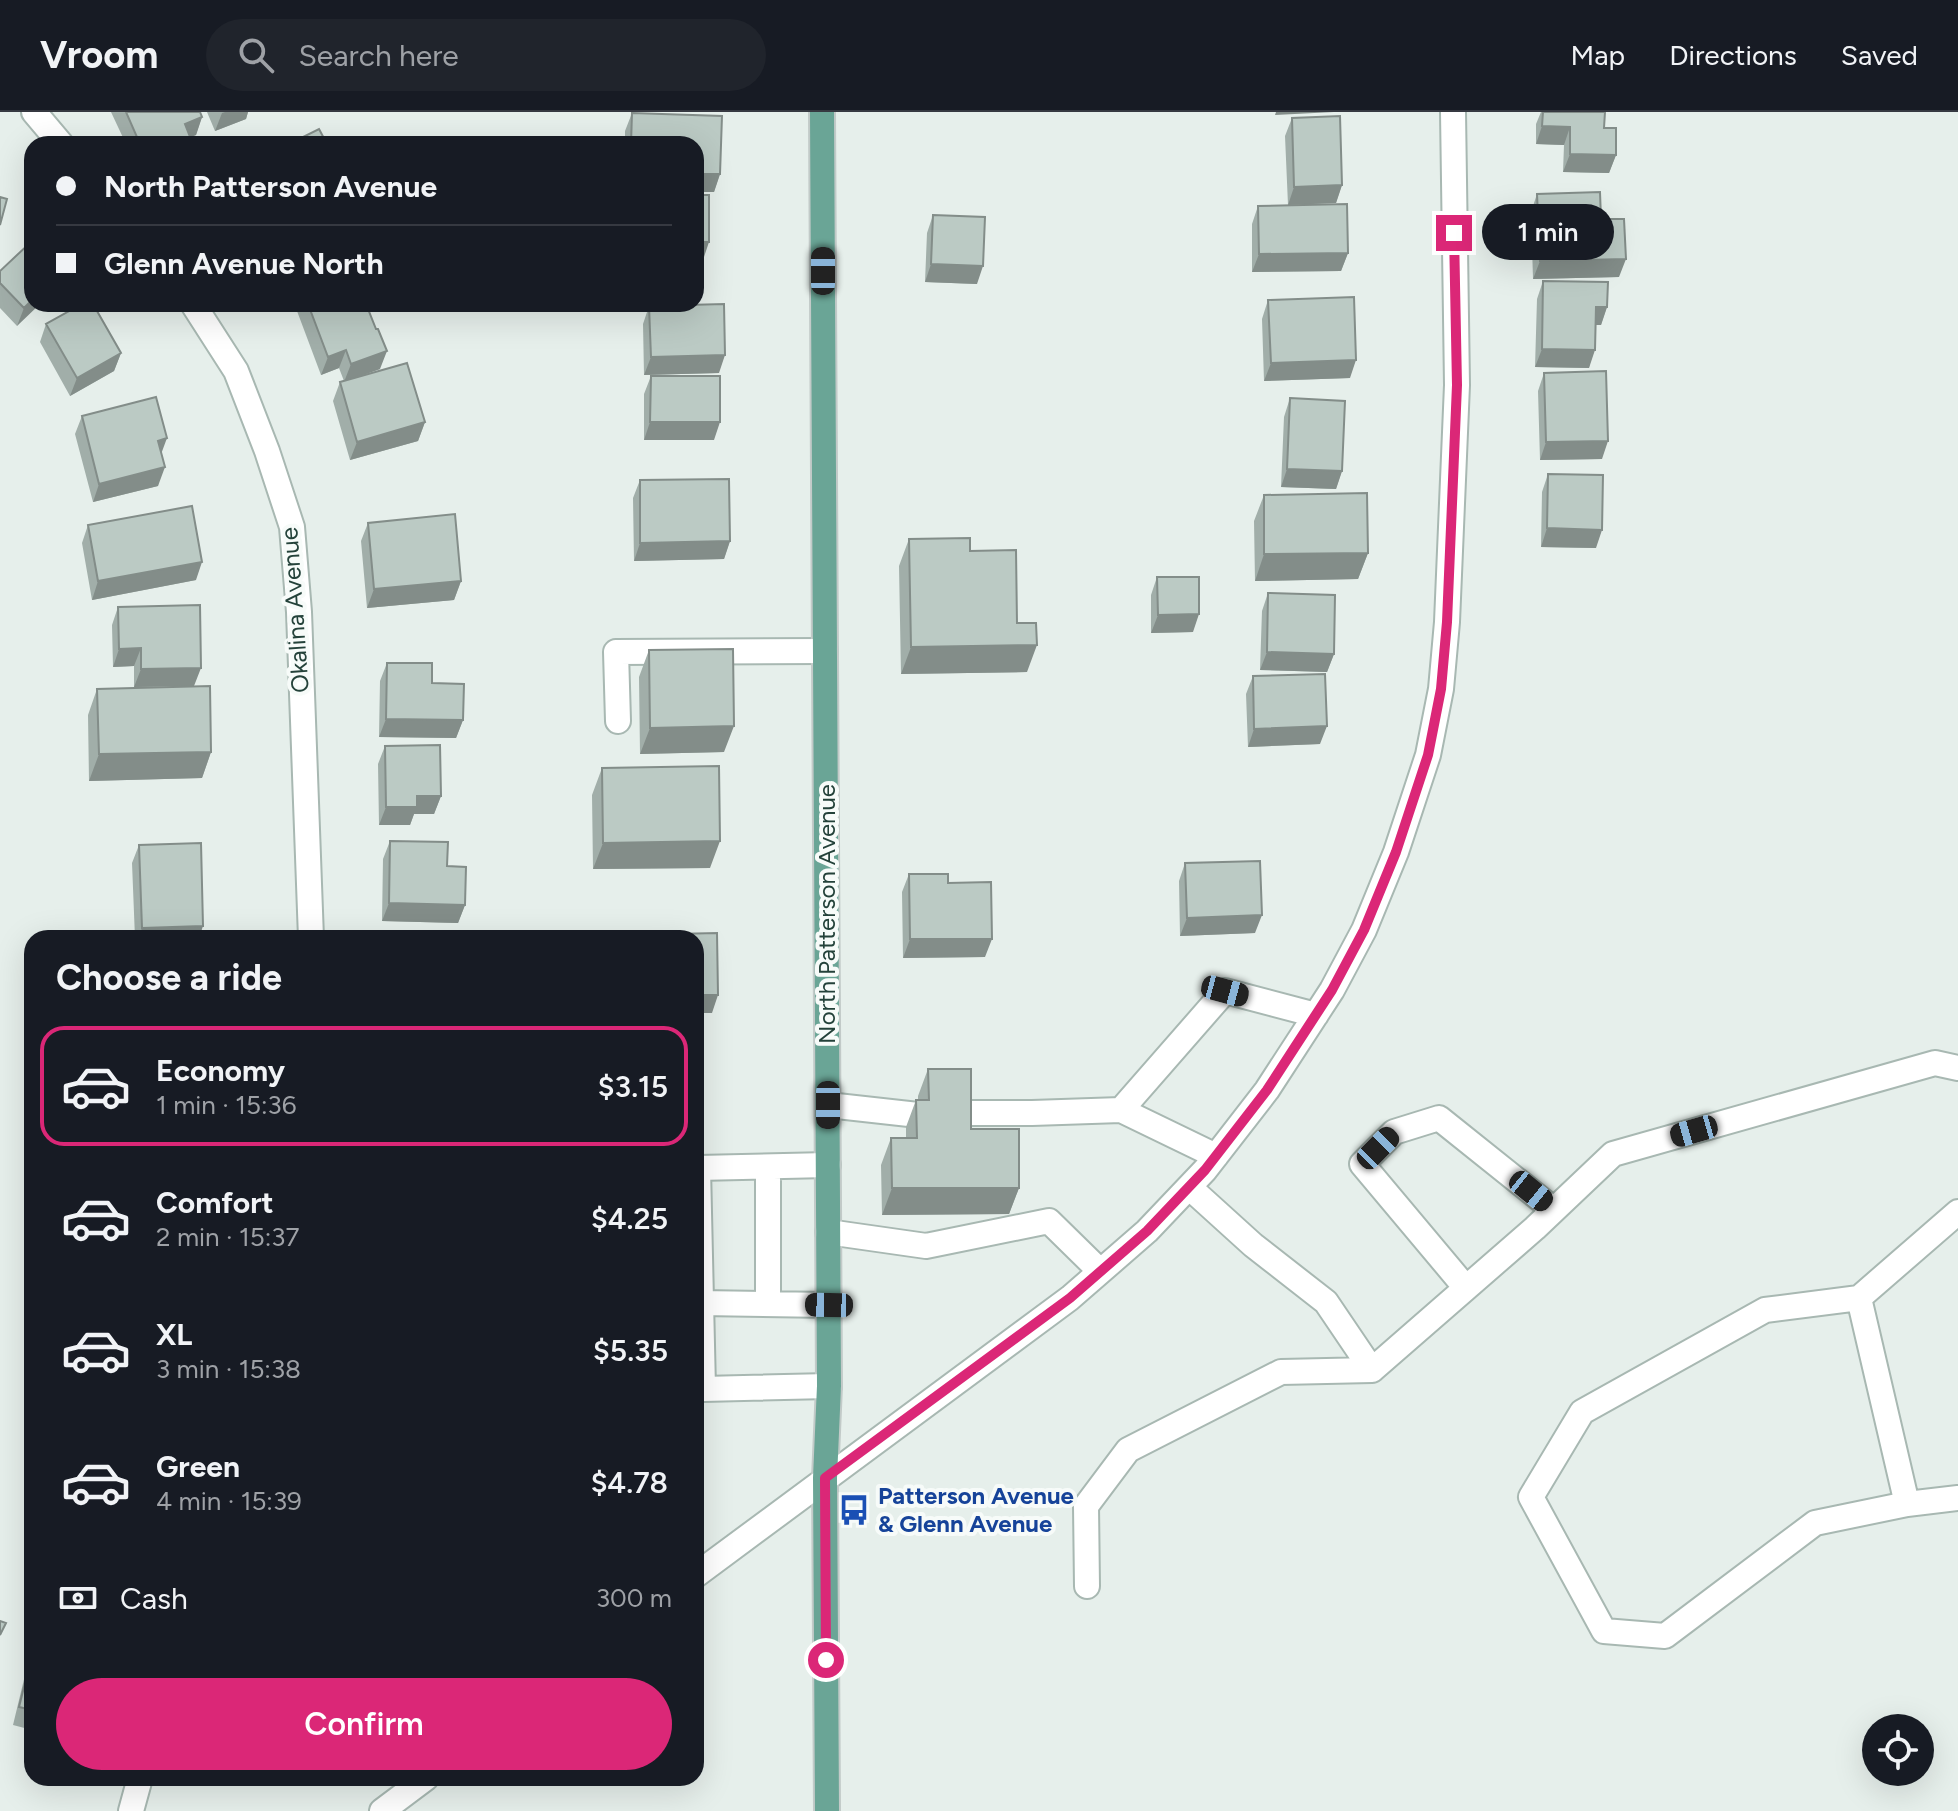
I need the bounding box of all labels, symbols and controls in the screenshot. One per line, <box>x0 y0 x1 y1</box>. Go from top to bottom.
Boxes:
search box <box>206 19 766 91</box>
text: Vroom <box>40 32 158 78</box>
icon: search <box>234 33 278 77</box>
text: Search here <box>298 37 459 74</box>
text: Map <box>1571 38 1625 72</box>
text: Directions <box>1669 38 1797 72</box>
text: Saved <box>1841 38 1918 72</box>
text: North Patterson Avenue <box>104 168 437 205</box>
callout: 1 min <box>1482 205 1614 261</box>
route end <box>1436 215 1472 251</box>
text: 1 min <box>1518 216 1578 248</box>
text: Glenn Avenue North <box>104 245 383 282</box>
car <box>811 247 835 295</box>
street label: Okalina Avenue <box>274 526 315 694</box>
street label: North Patterson Avenue <box>812 784 841 1044</box>
text: Choose a ride <box>56 956 282 999</box>
car <box>1199 973 1251 1009</box>
icon: car <box>60 1050 132 1122</box>
text: Economy <box>156 1052 285 1089</box>
text: $3.15 <box>598 1068 668 1105</box>
car <box>816 1081 840 1129</box>
text: 1 min · 15:36 <box>156 1089 296 1121</box>
car <box>1668 1113 1720 1149</box>
car <box>1353 1123 1403 1173</box>
car <box>1505 1167 1557 1215</box>
icon: car <box>60 1182 132 1254</box>
text: Comfort <box>156 1184 274 1221</box>
text: $4.25 <box>591 1200 668 1237</box>
text: 2 min · 15:37 <box>156 1221 299 1253</box>
car <box>805 1293 853 1317</box>
icon: car <box>60 1314 132 1386</box>
text: XL <box>156 1316 192 1353</box>
text: $5.35 <box>593 1332 668 1369</box>
text: 3 min · 15:38 <box>156 1353 301 1385</box>
icon: car <box>60 1446 132 1518</box>
text: Green <box>156 1448 240 1485</box>
text: $4.78 <box>591 1464 668 1501</box>
place label: Patterson Avenue & Glenn Avenue <box>878 1481 1074 1538</box>
text: 4 min · 15:39 <box>156 1485 302 1517</box>
bus stop icon: Patterson Avenue & Glenn Avenue <box>837 1493 871 1527</box>
icon: cash <box>56 1576 100 1620</box>
text: Cash <box>120 1580 188 1617</box>
text: 300 m <box>596 1582 672 1614</box>
route start <box>808 1642 844 1678</box>
button: Confirm <box>56 1678 672 1770</box>
map controls <box>1862 1714 1934 1786</box>
button: locate <box>1862 1714 1934 1786</box>

